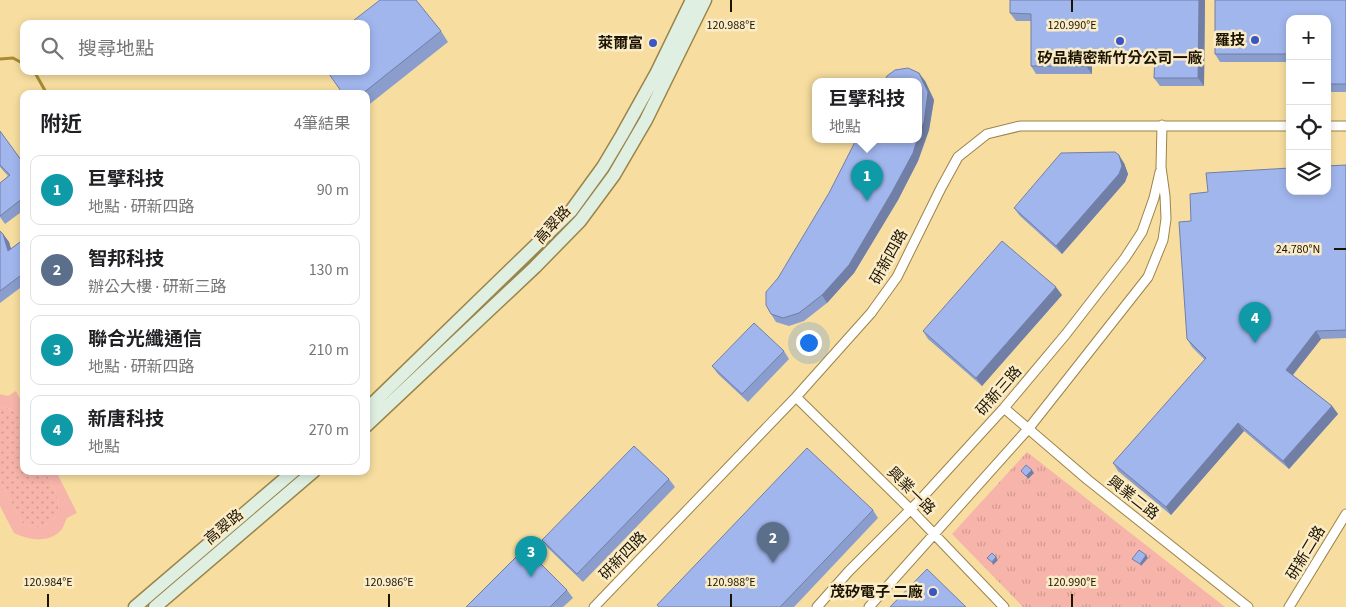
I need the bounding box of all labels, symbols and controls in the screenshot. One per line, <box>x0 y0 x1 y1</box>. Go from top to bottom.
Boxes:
map controls <box>1286 15 1331 195</box>
button: + <box>1286 15 1331 60</box>
text: 120.988°E <box>706 17 756 34</box>
text: 120.990°E <box>1047 17 1097 34</box>
search box <box>20 20 370 75</box>
place label: 羅技 <box>1215 30 1245 51</box>
place label: 萊爾富 <box>598 33 643 54</box>
icon: search <box>38 34 66 62</box>
marker: 羅技 <box>1249 34 1261 46</box>
marker: 矽品精密新竹分公司一廠 <box>1114 35 1126 47</box>
text: 搜尋地點 <box>78 36 154 63</box>
marker: 萊爾富 <box>647 37 659 49</box>
place label: 矽品精密新竹分公司一廠 <box>1037 48 1203 69</box>
button: − <box>1286 60 1331 105</box>
popup <box>812 78 922 143</box>
text: 巨擘科技 <box>829 86 905 113</box>
button: locate <box>1286 105 1331 150</box>
text: 附近 <box>40 109 82 139</box>
text: 4筆結果 <box>294 113 350 135</box>
text: 地點 <box>829 116 861 138</box>
button: layers <box>1286 150 1331 195</box>
pin: 1 <box>851 160 883 201</box>
text: 巨擘科技 <box>88 166 164 193</box>
text: 1 <box>53 179 61 201</box>
text: 90 m <box>317 179 349 201</box>
text: 地點 · 研新四路 <box>88 196 194 218</box>
street label: 高翠路 <box>530 201 576 249</box>
street label: 研新四路 <box>865 226 913 288</box>
text: 24.780°N <box>1276 241 1320 258</box>
text: 智邦科技 <box>88 246 164 273</box>
text: 2 <box>53 259 61 281</box>
text: 130 m <box>309 259 349 281</box>
text: 辦公大樓 · 研新三路 <box>88 276 226 298</box>
pin: 4 <box>1239 302 1271 343</box>
text: 聯合光纖通信 <box>88 326 202 353</box>
your location <box>796 330 822 356</box>
text: 3 <box>53 339 61 361</box>
text: 210 m <box>309 339 349 361</box>
text: 地點 · 研新四路 <box>88 356 194 378</box>
street label: 研新三路 <box>971 361 1027 421</box>
text: 新唐科技 <box>88 406 164 433</box>
text: 4 <box>53 419 61 441</box>
text: 270 m <box>309 419 349 441</box>
text: 地點 <box>88 436 120 458</box>
street label: 興業一路 <box>882 462 940 520</box>
street label: 興業二路 <box>1103 471 1163 525</box>
street label: 高翠路 <box>200 504 248 550</box>
pin: 2 <box>757 522 789 563</box>
street label: 研新二路 <box>1282 522 1330 584</box>
street label: 研新四路 <box>595 527 651 585</box>
pin: 3 <box>515 536 547 577</box>
text: 120.984°E <box>23 574 73 591</box>
text: 120.986°E <box>364 574 414 591</box>
text: 120.988°E <box>706 574 756 591</box>
text: 120.990°E <box>1047 574 1097 591</box>
place label: 茂矽電子 二廠 <box>830 582 923 603</box>
marker: 茂矽電子 二廠 <box>927 586 939 598</box>

